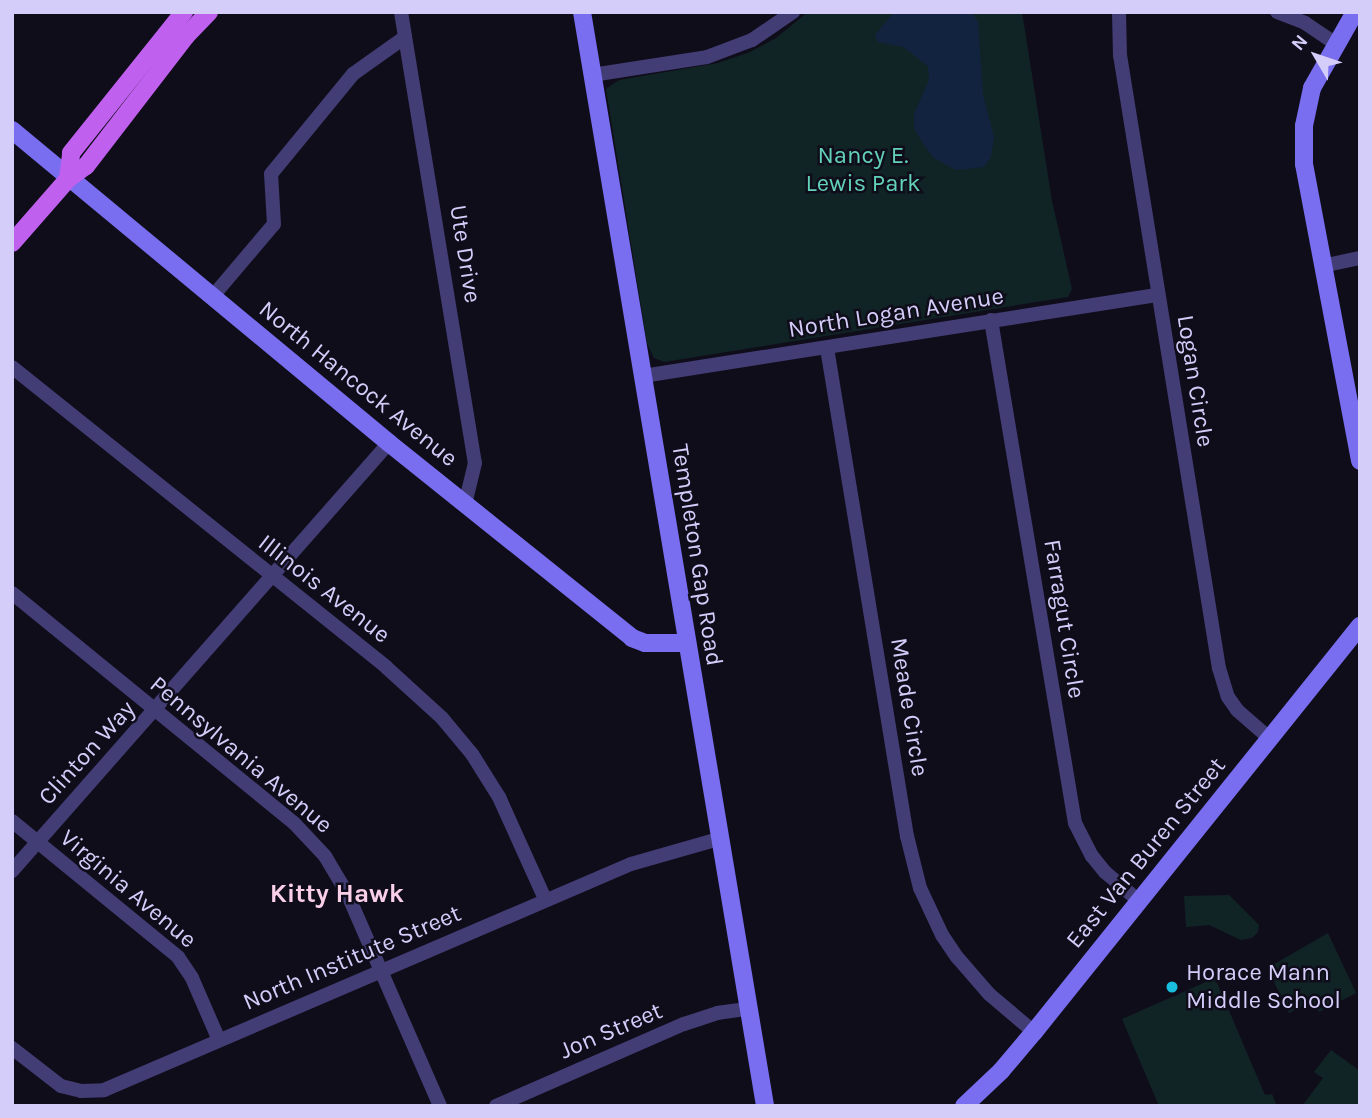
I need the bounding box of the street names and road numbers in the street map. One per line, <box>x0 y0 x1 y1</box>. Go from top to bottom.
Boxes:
street label: Ute Drive <box>443 203 487 305</box>
street label: North Logan Avenue <box>786 282 1006 344</box>
street label: North Hancock Avenue <box>253 295 463 473</box>
street label: Logan Circle <box>1170 313 1220 449</box>
street label: Templeton Gap Road <box>665 442 729 668</box>
street label: Illinois Avenue <box>252 529 396 649</box>
street label: Farragut Circle <box>1037 537 1091 701</box>
street label: Meade Circle <box>884 636 934 778</box>
street label: Pennsylvania Avenue <box>144 670 338 840</box>
street label: Clinton Way <box>33 695 141 811</box>
street label: East Van Buren Street <box>1060 752 1232 954</box>
street label: Virginia Avenue <box>54 824 202 954</box>
street label: North Institute Street <box>239 899 465 1017</box>
street label: Jon Street <box>555 996 667 1066</box>

